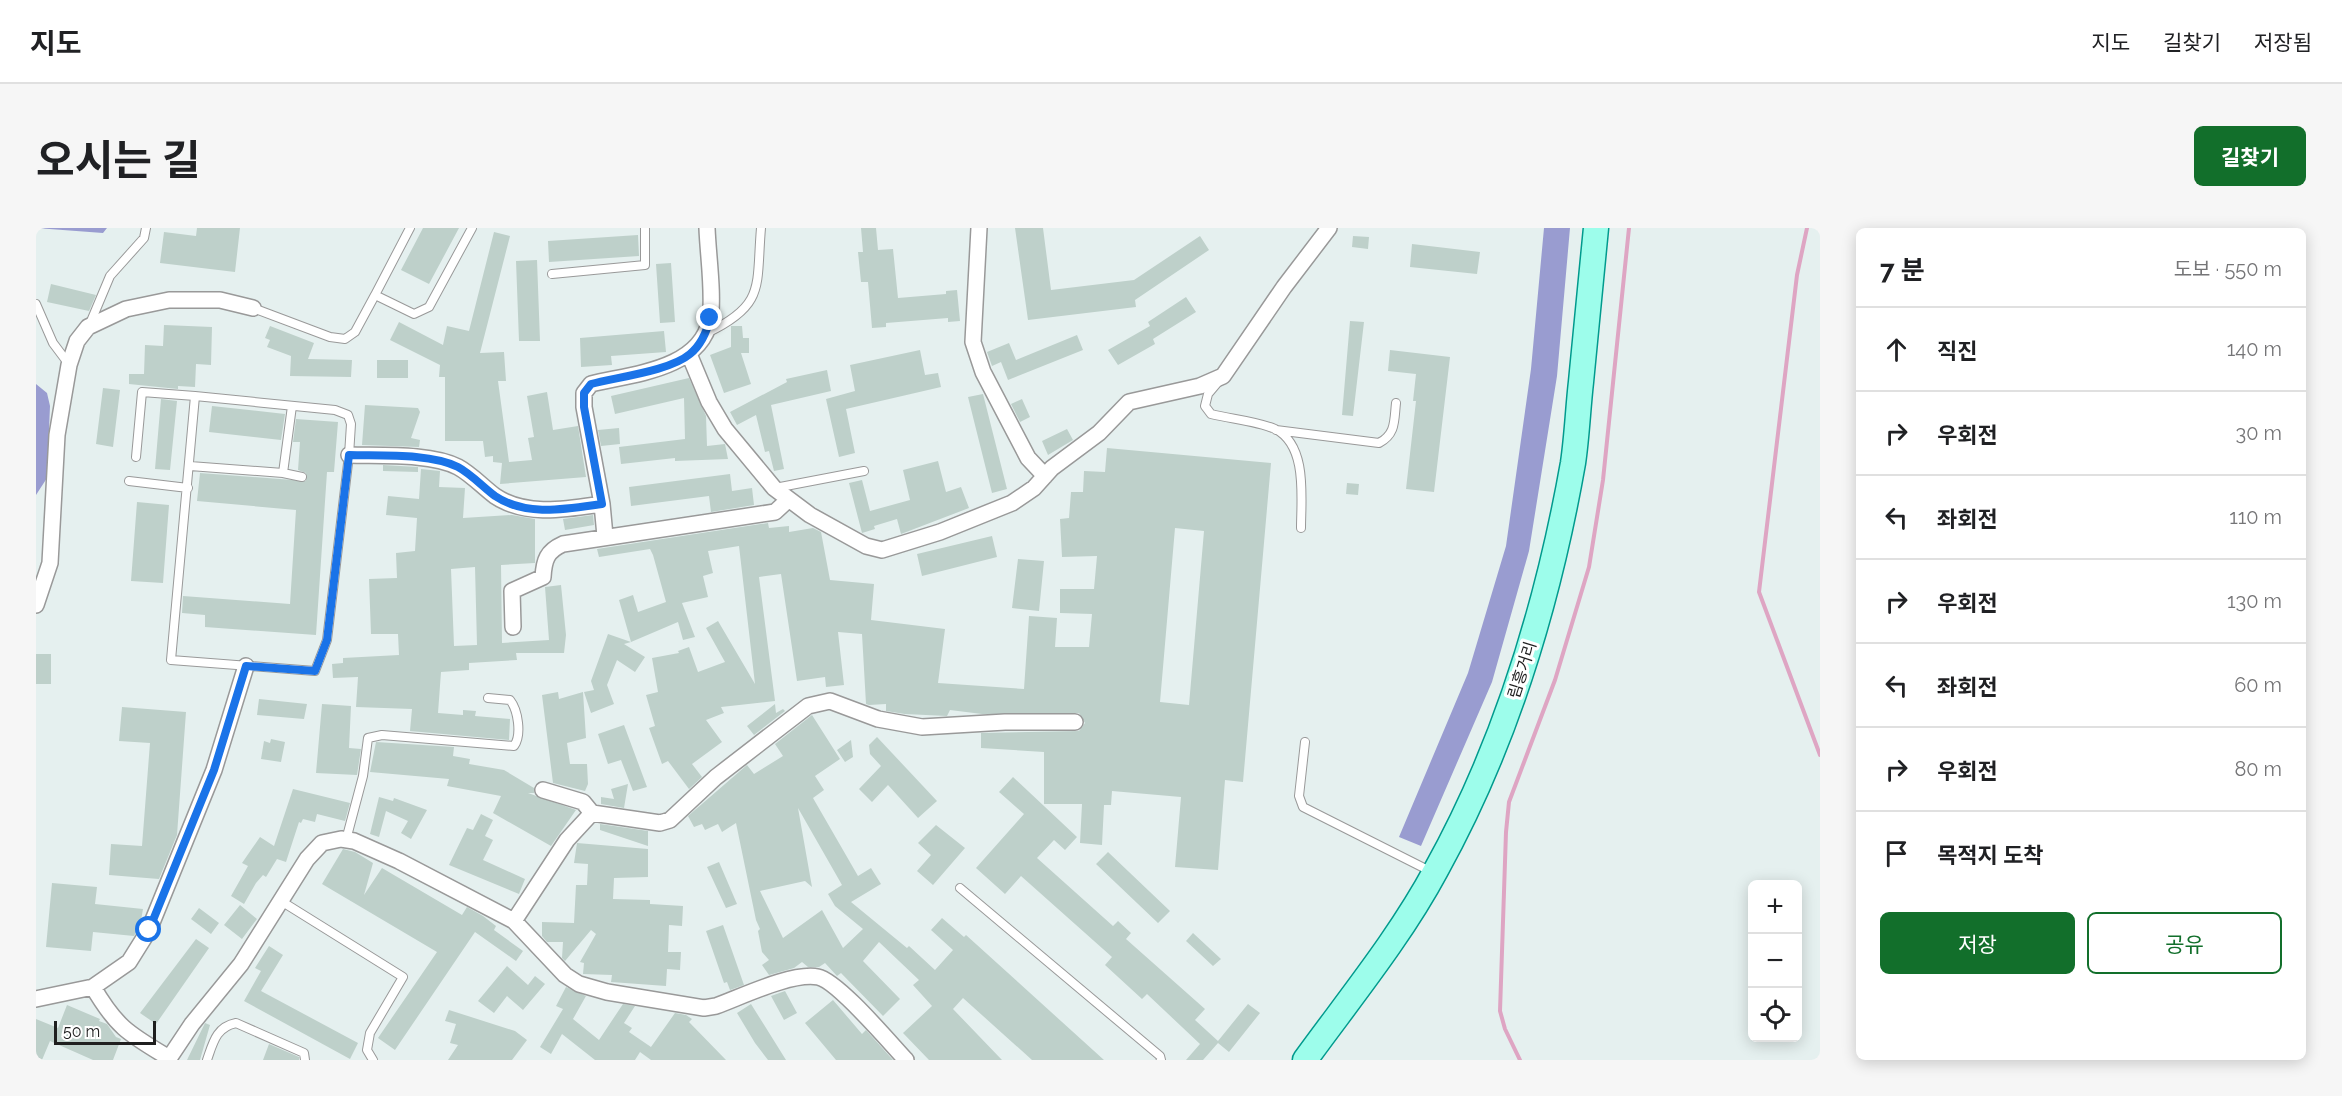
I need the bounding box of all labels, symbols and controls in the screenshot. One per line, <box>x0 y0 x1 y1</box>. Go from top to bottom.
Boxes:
text: 지도 <box>30 27 82 60</box>
text: 지도 <box>2091 30 2130 55</box>
text: 길찾기 <box>2163 30 2221 55</box>
text: 저장됨 <box>2254 30 2312 55</box>
button: 길찾기 <box>2194 126 2306 186</box>
text: 오시는 길 <box>36 136 201 185</box>
text: 7 분 <box>1880 255 1925 285</box>
text: 도보 · 550 m <box>2174 257 2282 281</box>
route end <box>696 304 722 330</box>
icon: ahead <box>1880 333 1913 366</box>
text: 140 m <box>2227 337 2282 361</box>
text: 직진 <box>1937 338 1977 364</box>
icon: right <box>1880 417 1913 450</box>
text: 30 m <box>2236 421 2282 445</box>
text: 우회전 <box>1937 422 1998 448</box>
icon: left <box>1880 501 1913 534</box>
text: 110 m <box>2229 505 2282 529</box>
text: 좌회전 <box>1937 506 1998 532</box>
icon: right <box>1880 585 1913 618</box>
text: 130 m <box>2227 589 2282 613</box>
text: 우회전 <box>1937 590 1998 616</box>
street label: 림흥거리 <box>1504 639 1540 701</box>
icon: left <box>1880 669 1913 702</box>
text: 60 m <box>2234 673 2282 697</box>
text: 좌회전 <box>1937 674 1998 700</box>
icon: right <box>1880 753 1913 786</box>
text: 80 m <box>2234 757 2282 781</box>
text: 우회전 <box>1937 758 1998 784</box>
icon: arrive <box>1880 837 1913 870</box>
text: 목적지 도착 <box>1937 842 2043 868</box>
map controls <box>1748 880 1802 1042</box>
button: + <box>1748 880 1802 934</box>
button: 저장 <box>1880 912 2075 974</box>
button: 공유 <box>2087 912 2282 974</box>
route start <box>135 916 161 942</box>
button: − <box>1748 934 1802 988</box>
button: locate <box>1748 988 1802 1042</box>
scale bar <box>54 1018 156 1046</box>
text: 50 m <box>63 1022 100 1041</box>

